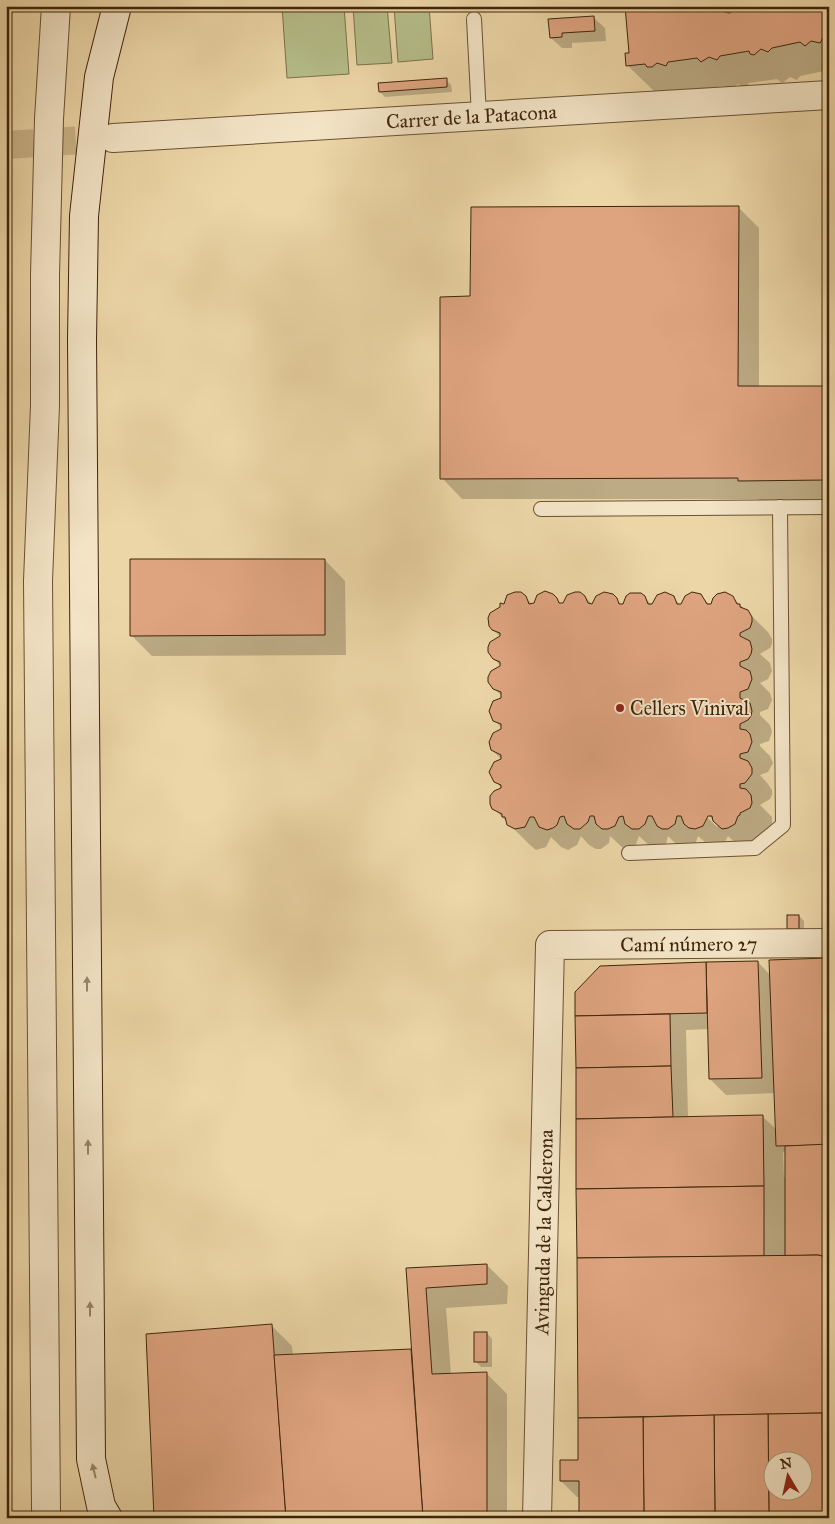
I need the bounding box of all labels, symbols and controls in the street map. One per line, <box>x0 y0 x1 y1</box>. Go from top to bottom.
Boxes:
street label: Carrer de la Patacona <box>385 99 558 134</box>
place label: Cellers Vinival <box>630 696 750 720</box>
marker: Cellers Vinival <box>614 702 626 714</box>
street label: Camí número 27 <box>620 932 758 956</box>
one-way arrow <box>83 976 91 992</box>
street label: Avinguda de la Calderona <box>529 1129 558 1336</box>
one-way arrow <box>84 1139 92 1155</box>
one-way arrow <box>86 1301 94 1317</box>
north arrow <box>762 1452 812 1502</box>
text: N <box>779 1454 793 1473</box>
one-way arrow <box>90 1464 98 1479</box>

